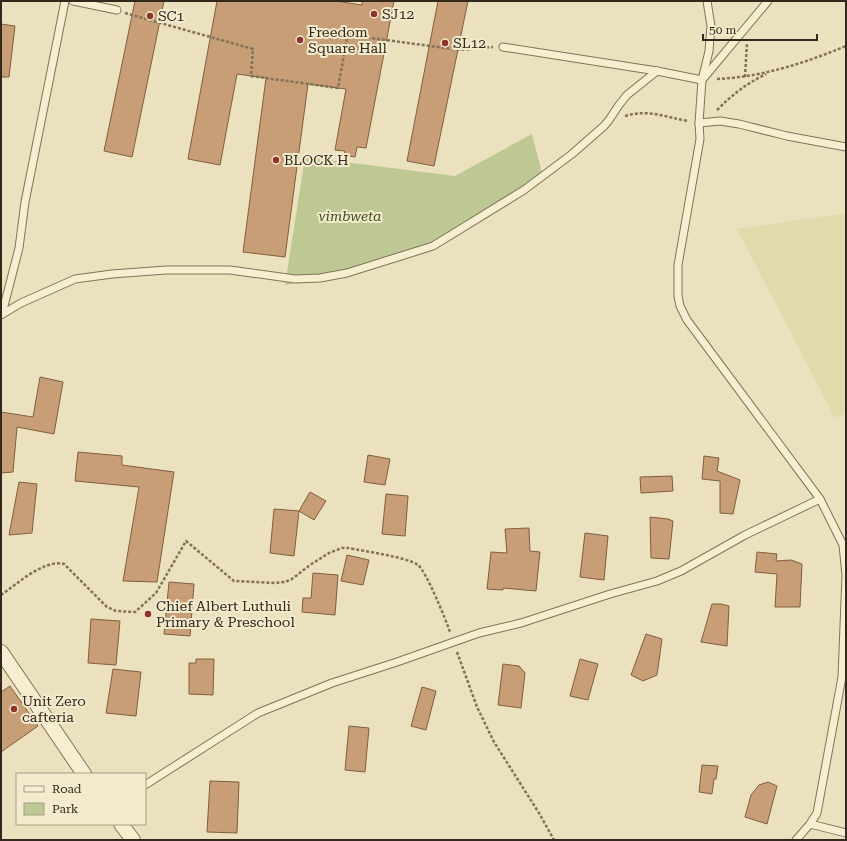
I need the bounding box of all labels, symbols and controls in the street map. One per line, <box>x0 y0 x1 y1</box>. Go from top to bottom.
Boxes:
place label: SJ12 <box>382 6 414 22</box>
place label: SC1 <box>158 8 185 24</box>
marker: SJ12 <box>369 9 379 19</box>
marker: SC1 <box>145 11 155 21</box>
scale bar <box>703 16 817 42</box>
text: 50 m <box>709 23 736 37</box>
place label: Freedom Square Hall <box>308 24 387 56</box>
marker: Freedom Square Hall <box>295 35 305 45</box>
place label: SL12 <box>453 35 486 51</box>
marker: SL12 <box>440 38 450 48</box>
place label: BLOCK H <box>284 152 349 168</box>
marker: BLOCK H <box>271 155 281 165</box>
park label: vimbweta <box>318 208 382 224</box>
place label: Chief Albert Luthuli Primary & Preschool <box>156 598 295 630</box>
marker: Chief Albert Luthuli Primary & Preschool <box>143 609 153 619</box>
place label: Unit Zero cafteria <box>22 693 86 725</box>
marker: Unit Zero cafteria <box>9 704 19 714</box>
legend <box>16 773 146 825</box>
text: Road <box>52 782 82 796</box>
text: Park <box>52 802 79 816</box>

